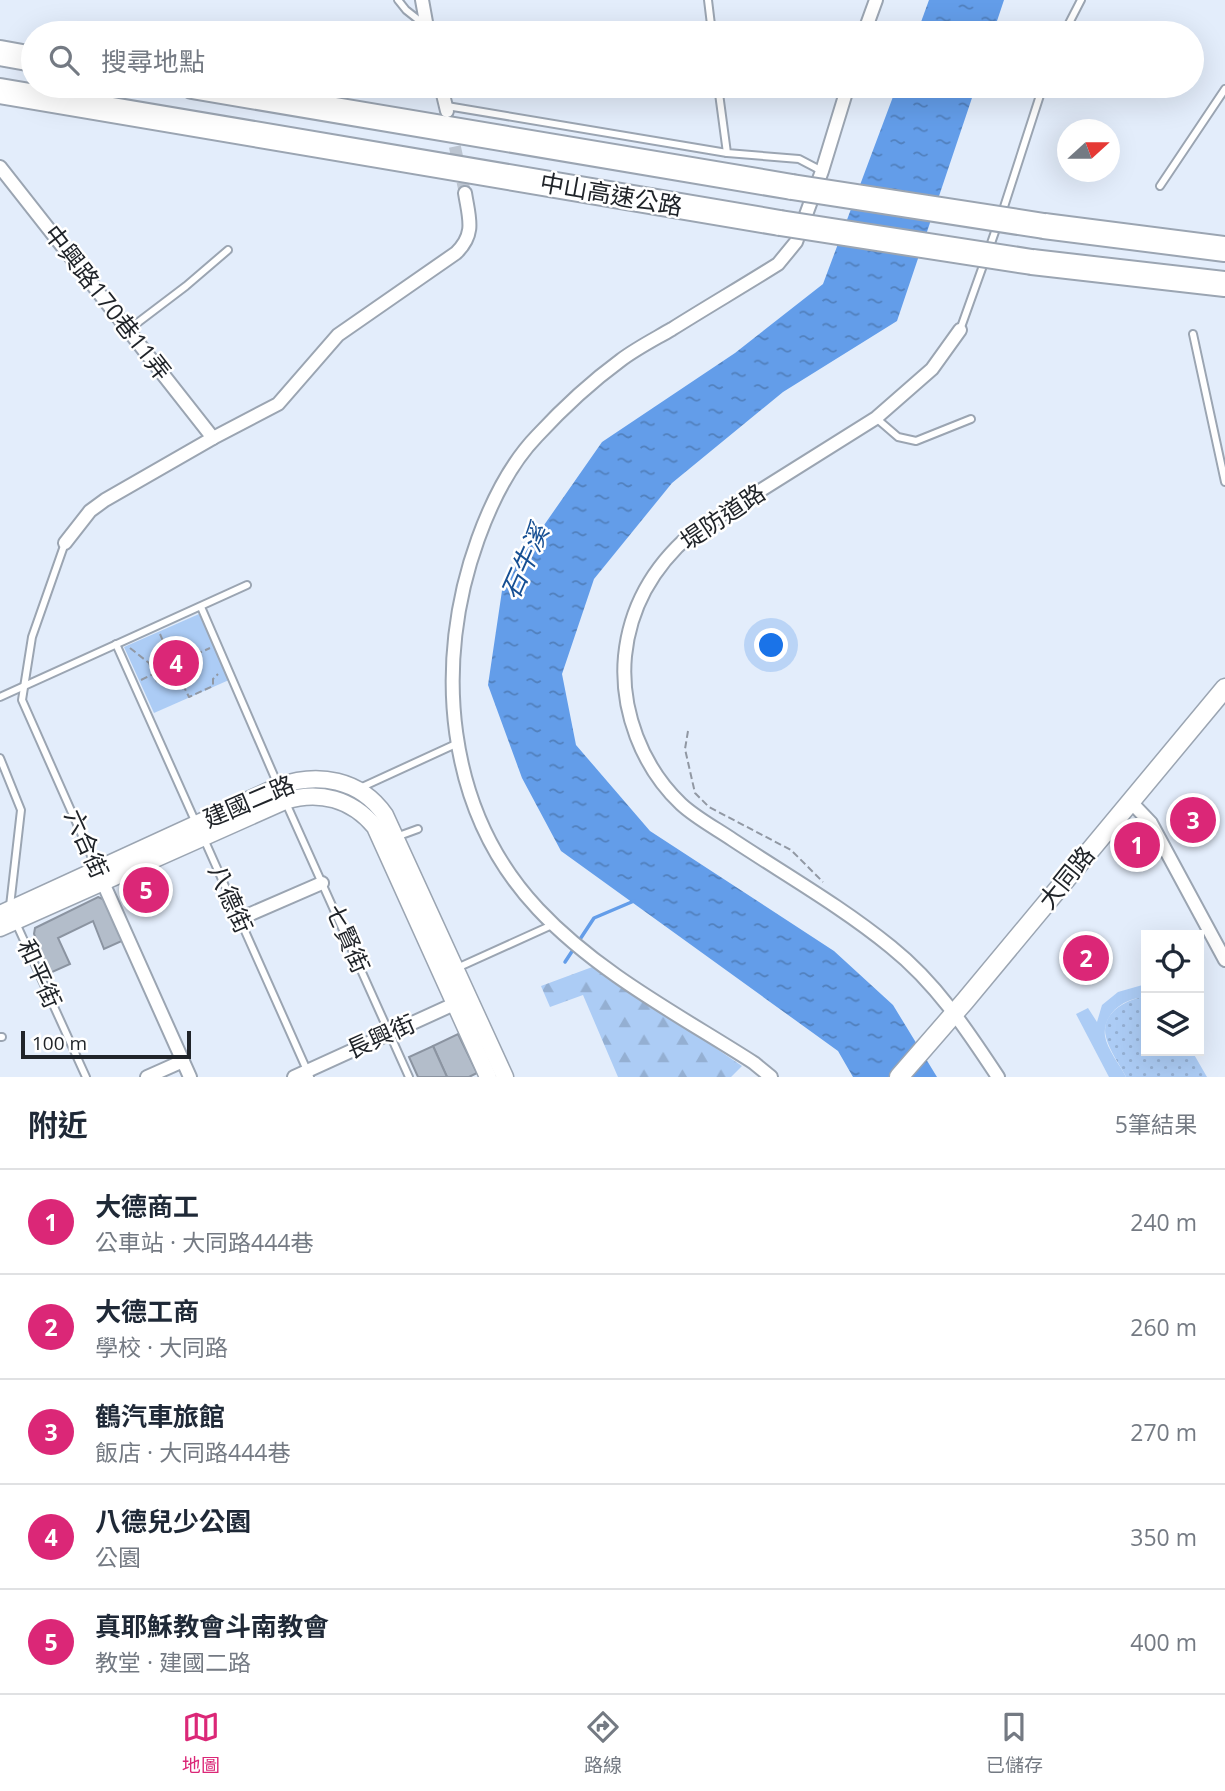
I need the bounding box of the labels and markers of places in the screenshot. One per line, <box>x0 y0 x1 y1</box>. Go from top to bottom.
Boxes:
pin: 4 <box>153 637 199 689</box>
pin: 3 <box>1170 794 1216 846</box>
pin: 1 <box>1114 819 1160 871</box>
pin: 5 <box>123 864 169 916</box>
pin: 2 <box>1063 932 1109 984</box>

